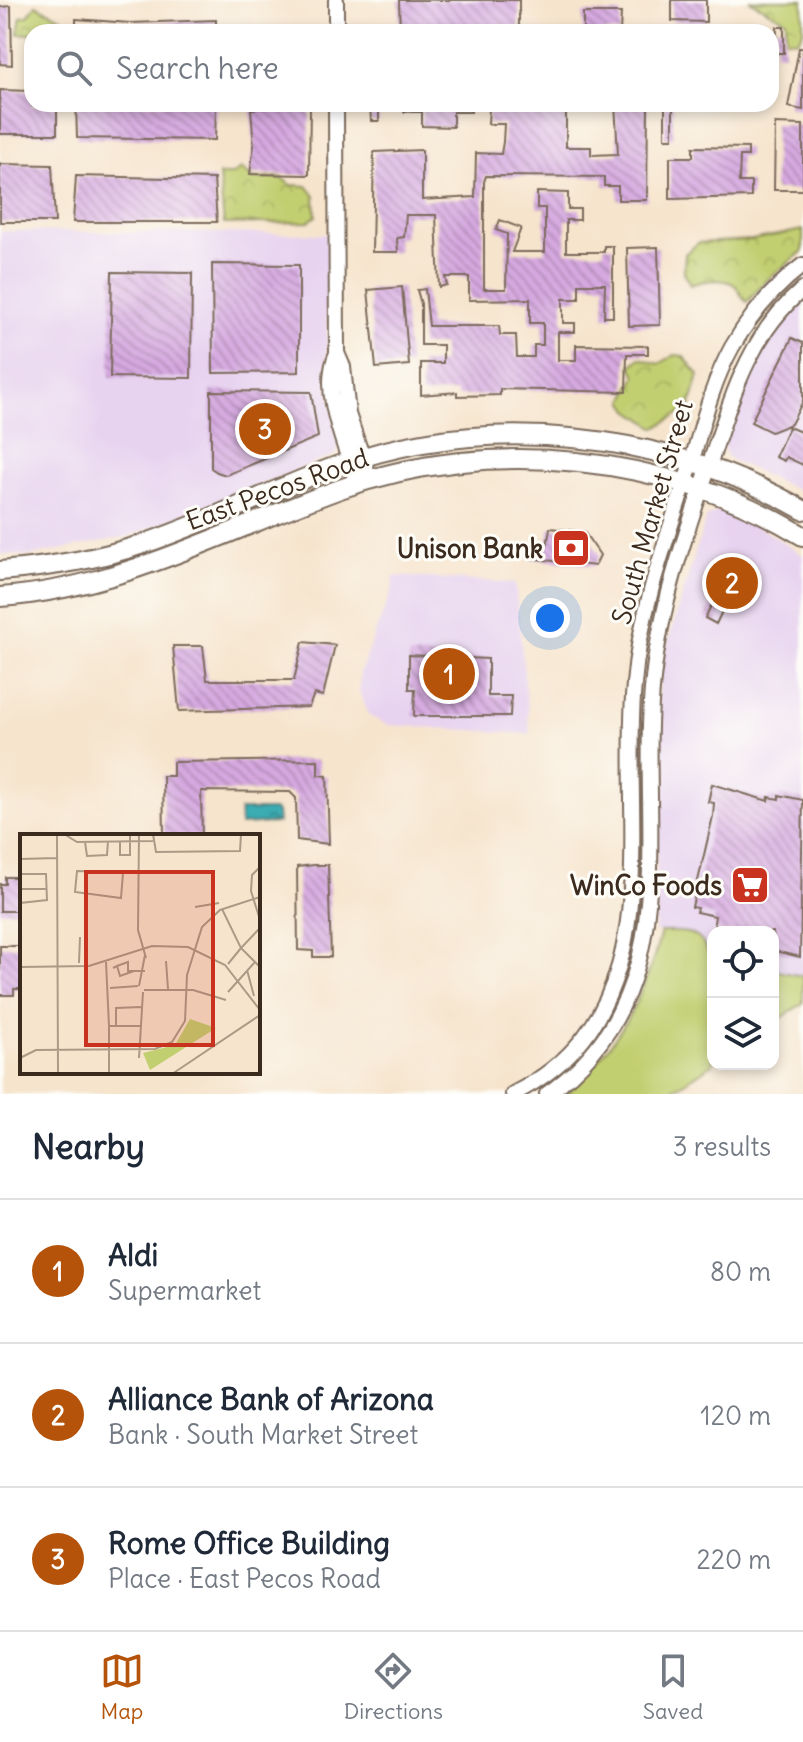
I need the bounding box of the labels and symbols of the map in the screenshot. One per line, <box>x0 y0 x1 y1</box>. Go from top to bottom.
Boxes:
street label: South Market Street <box>604 396 700 628</box>
pin: 3 <box>239 399 291 459</box>
street label: East Pecos Road <box>181 441 373 537</box>
bank icon: Unison Bank <box>550 527 592 569</box>
place label: Unison Bank <box>397 532 543 565</box>
pin: 2 <box>706 553 758 613</box>
your location <box>530 598 570 638</box>
pin: 1 <box>423 644 475 704</box>
inset map <box>20 834 260 1074</box>
supermarket icon: WinCo Foods <box>729 864 771 906</box>
place label: WinCo Foods <box>570 869 722 902</box>

